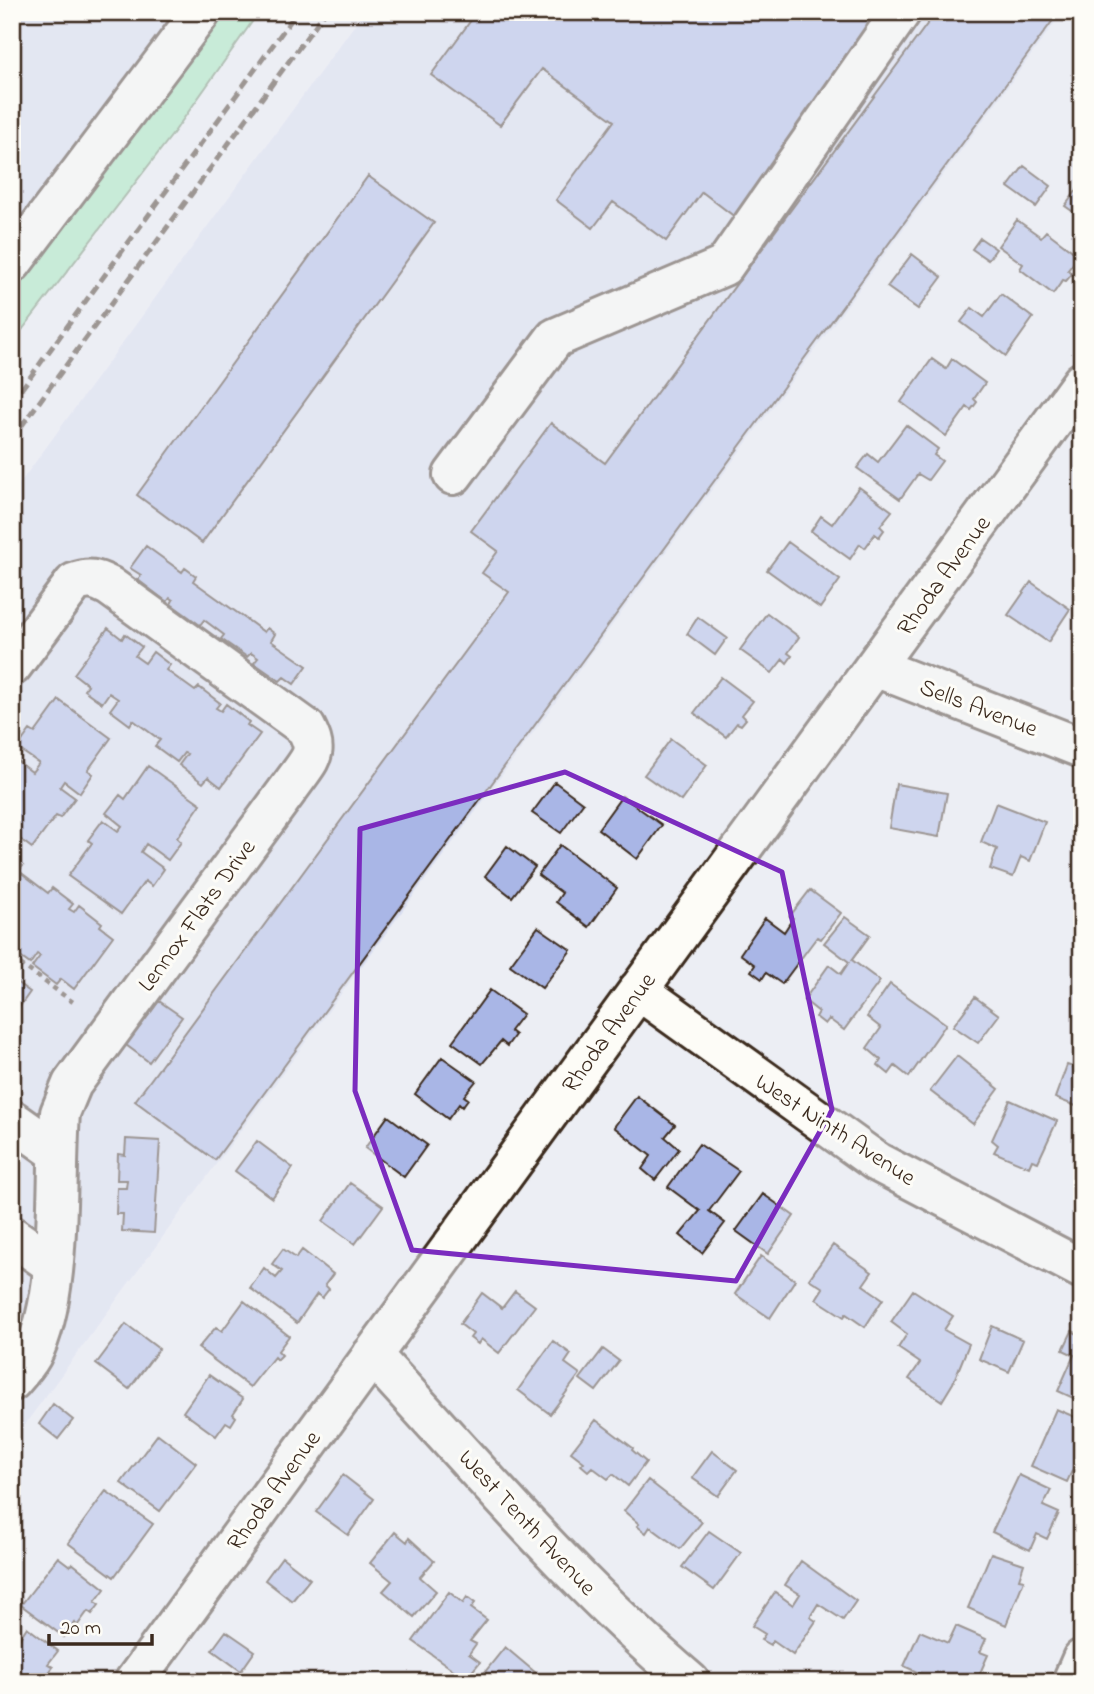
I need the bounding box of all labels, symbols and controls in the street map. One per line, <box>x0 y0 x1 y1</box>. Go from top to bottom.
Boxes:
street label: Rhoda Avenue <box>889 509 1001 644</box>
street label: Sells Avenue <box>914 671 1043 748</box>
street label: Lennox Flats Drive <box>131 833 266 1000</box>
street label: Rhoda Avenue <box>554 966 666 1101</box>
street label: West Ninth Avenue <box>747 1066 922 1196</box>
street label: Rhoda Avenue <box>219 1424 331 1559</box>
street label: West Tenth Avenue <box>449 1443 604 1605</box>
scale bar <box>49 1603 152 1647</box>
text: 20 m <box>60 1614 101 1644</box>

